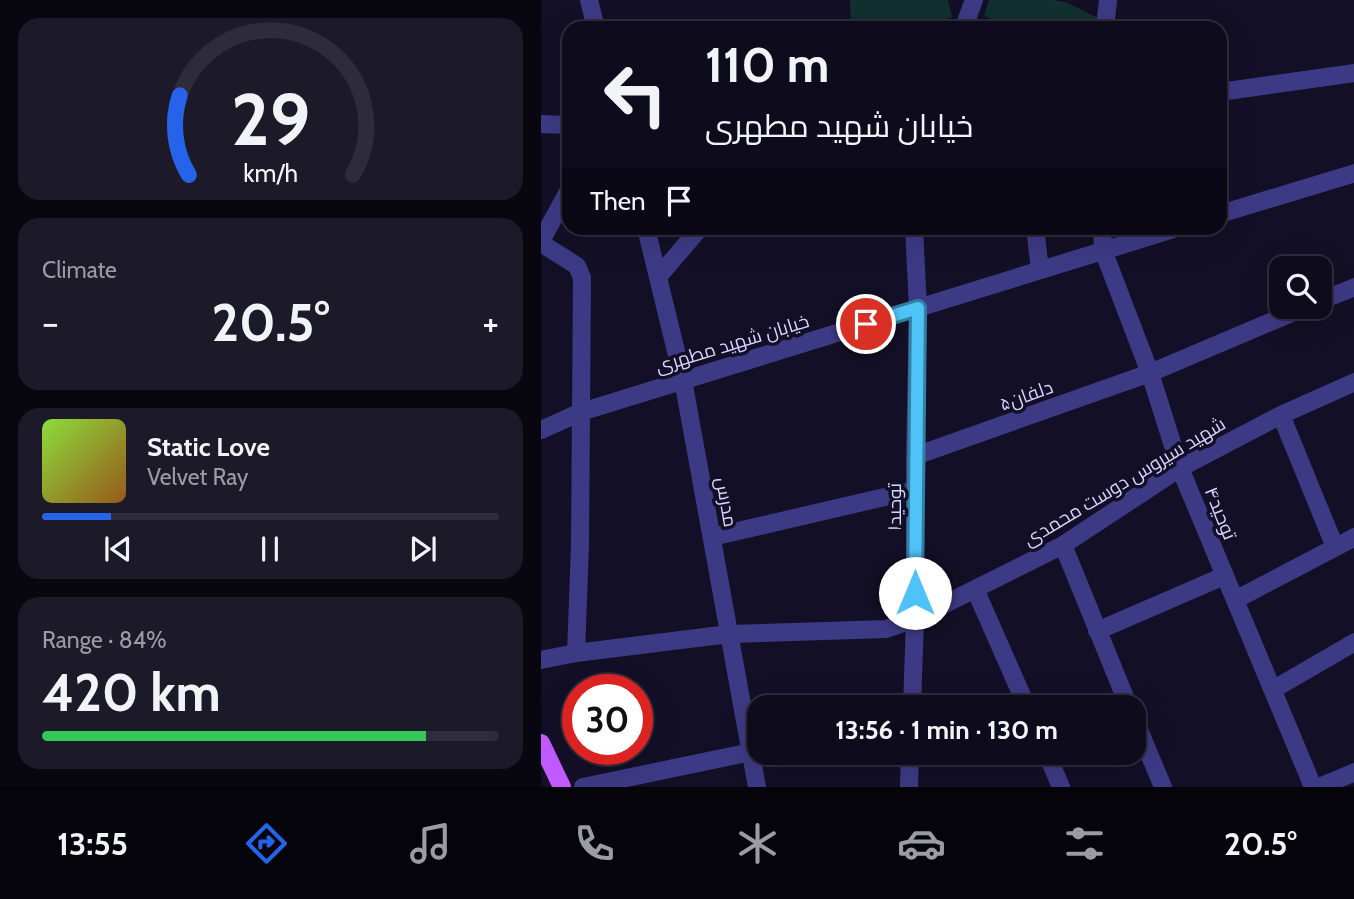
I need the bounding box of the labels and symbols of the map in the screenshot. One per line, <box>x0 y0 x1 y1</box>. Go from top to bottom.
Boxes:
pin <box>836 294 896 354</box>
street label: خیابان شهید مطهری <box>653 309 812 378</box>
street label: دلفان۵ <box>996 375 1056 416</box>
street label: شهید سیروس دوست محمدی <box>1019 412 1229 551</box>
street label: مدرس <box>711 475 742 529</box>
street label: توحید۱ <box>883 483 906 531</box>
street label: توحید۴ <box>1200 483 1241 543</box>
position arrow <box>878 556 952 630</box>
speed limit sign: 30 <box>562 674 653 765</box>

